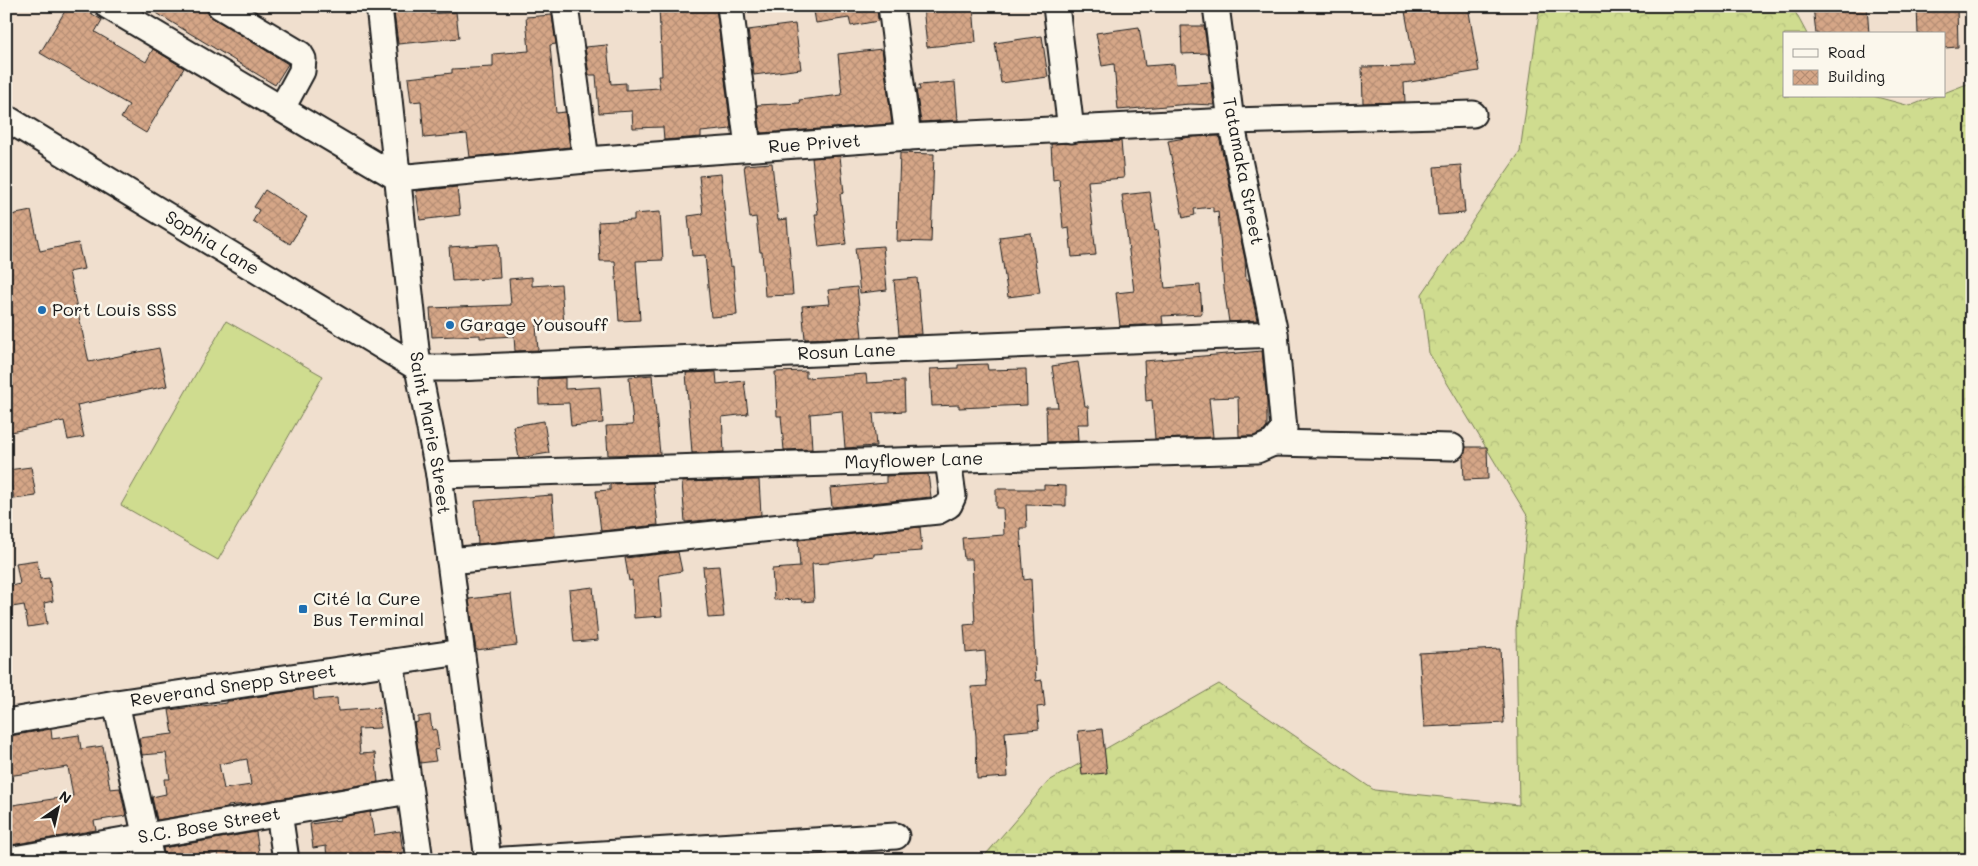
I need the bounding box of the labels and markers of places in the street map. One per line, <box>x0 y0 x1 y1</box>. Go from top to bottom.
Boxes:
place label: Port Louis SSS <box>52 297 177 321</box>
marker: Port Louis SSS <box>36 304 48 316</box>
place label: Garage Yousouff <box>460 312 609 336</box>
marker: Garage Yousouff <box>444 319 456 331</box>
place label: Cité la Cure Bus Terminal <box>313 586 424 631</box>
marker: Cité la Cure Bus Terminal <box>297 603 309 615</box>

